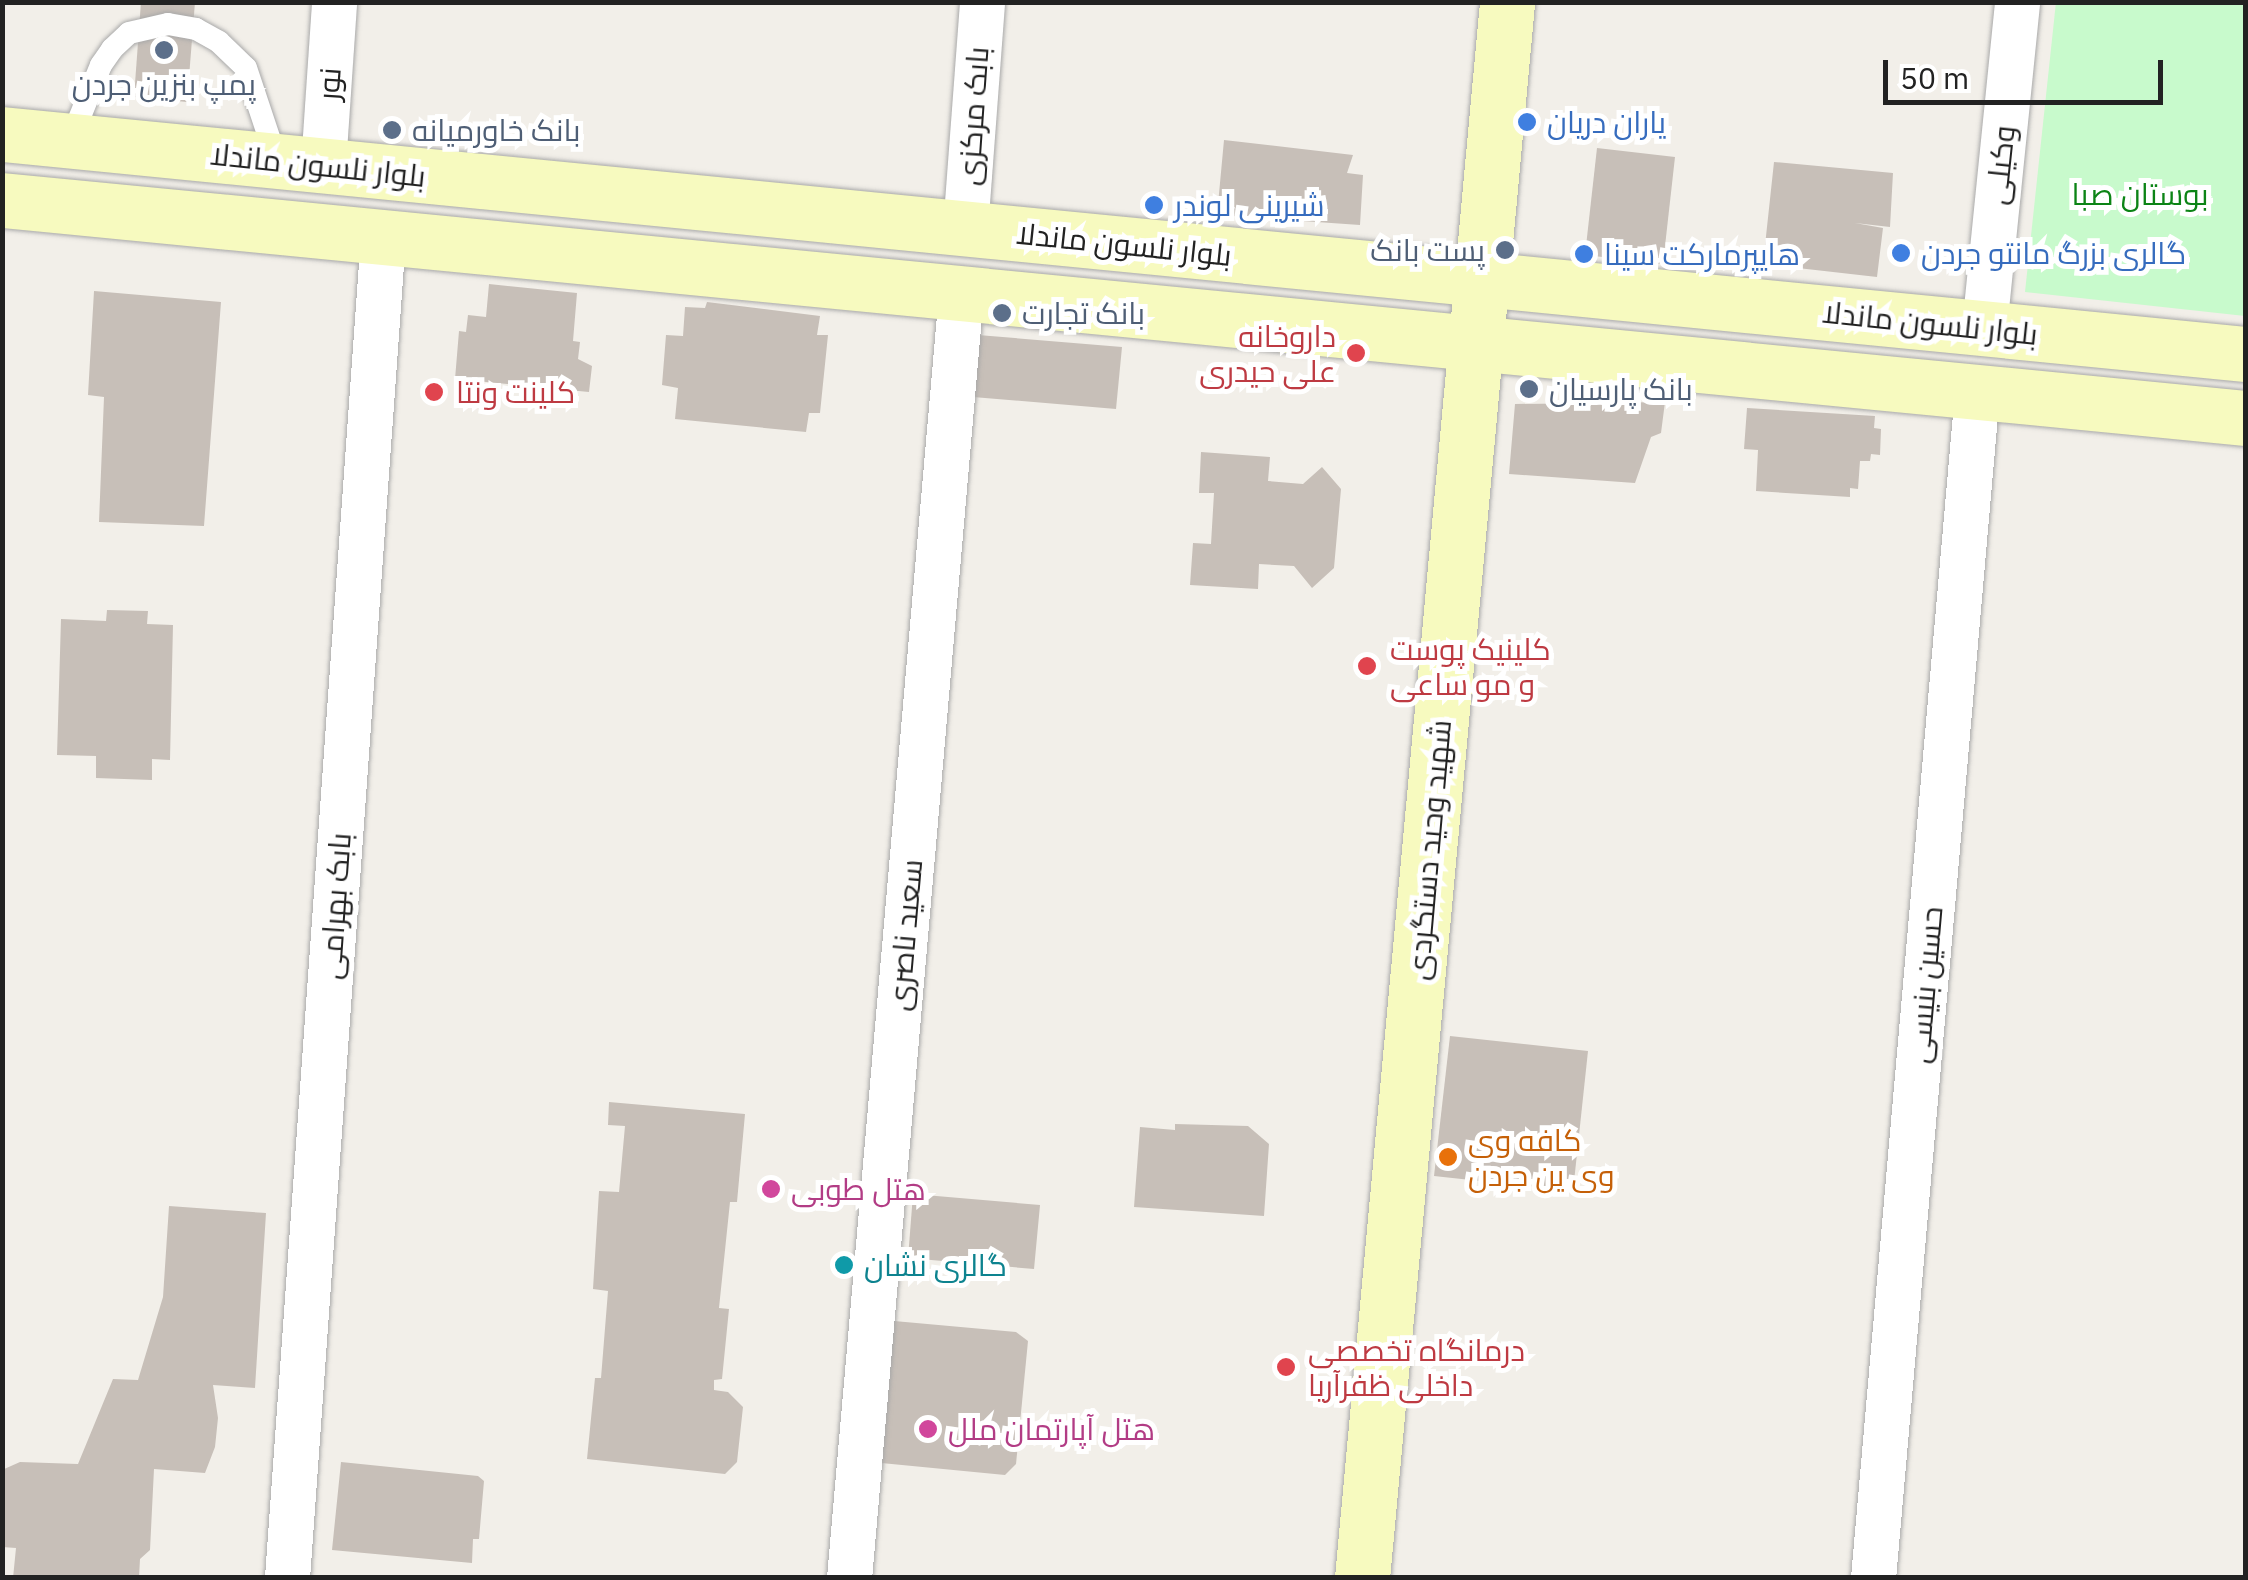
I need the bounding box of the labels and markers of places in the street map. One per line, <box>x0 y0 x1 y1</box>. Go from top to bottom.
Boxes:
marker: پمپ بنزين جردن <box>153 39 175 61</box>
place label: پمپ بنزين جردن <box>72 66 256 102</box>
place label: یاران دریان <box>1547 104 1666 140</box>
marker: یاران دریان <box>1516 111 1538 133</box>
place label: بانک خاورمیانه <box>412 112 580 148</box>
marker: بانک خاورمیانه <box>381 119 403 141</box>
place label: شیرینی لوندر <box>1174 187 1325 223</box>
marker: شیرینی لوندر <box>1143 194 1165 216</box>
place label: پست بانک <box>1370 232 1485 268</box>
place label: گالری بزرگ مانتو جردن <box>1921 235 2186 271</box>
place label: هایپرمارکت سینا <box>1604 236 1800 272</box>
marker: پست بانک <box>1494 239 1516 261</box>
marker: گالری بزرگ مانتو جردن <box>1890 242 1912 264</box>
marker: هایپرمارکت سینا <box>1573 243 1595 265</box>
place label: بانک تجارت <box>1022 295 1145 331</box>
marker: بانک تجارت <box>991 302 1013 324</box>
place label: داروخانه علی حیدری <box>1199 318 1336 388</box>
marker: داروخانه علی حیدری <box>1345 342 1367 364</box>
place label: بانک پارسیان <box>1549 371 1693 407</box>
place label: کلینت ونتا <box>456 374 575 410</box>
marker: بانک پارسیان <box>1518 378 1540 400</box>
marker: کلینت ونتا <box>421 379 447 405</box>
place label: کلینیک پوست و مو ساعی <box>1390 631 1551 702</box>
marker: کلینیک پوست و مو ساعی <box>1354 653 1380 679</box>
place label: کافه وی وی ین جردن <box>1468 1122 1614 1192</box>
marker: کافه وی وی ین جردن <box>1437 1146 1459 1168</box>
place label: هتل طوبی <box>791 1171 926 1207</box>
marker: هتل طوبی <box>760 1178 782 1200</box>
place label: گالری نشان <box>864 1247 1007 1283</box>
marker: گالری نشان <box>833 1254 855 1276</box>
place label: درمانگاه تخصصی داخلی ظفرآریا <box>1308 1332 1525 1402</box>
marker: درمانگاه تخصصی داخلی ظفرآریا <box>1273 1354 1299 1380</box>
place label: هتل آپارتمان ملل <box>948 1411 1155 1447</box>
marker: هتل آپارتمان ملل <box>917 1418 939 1440</box>

